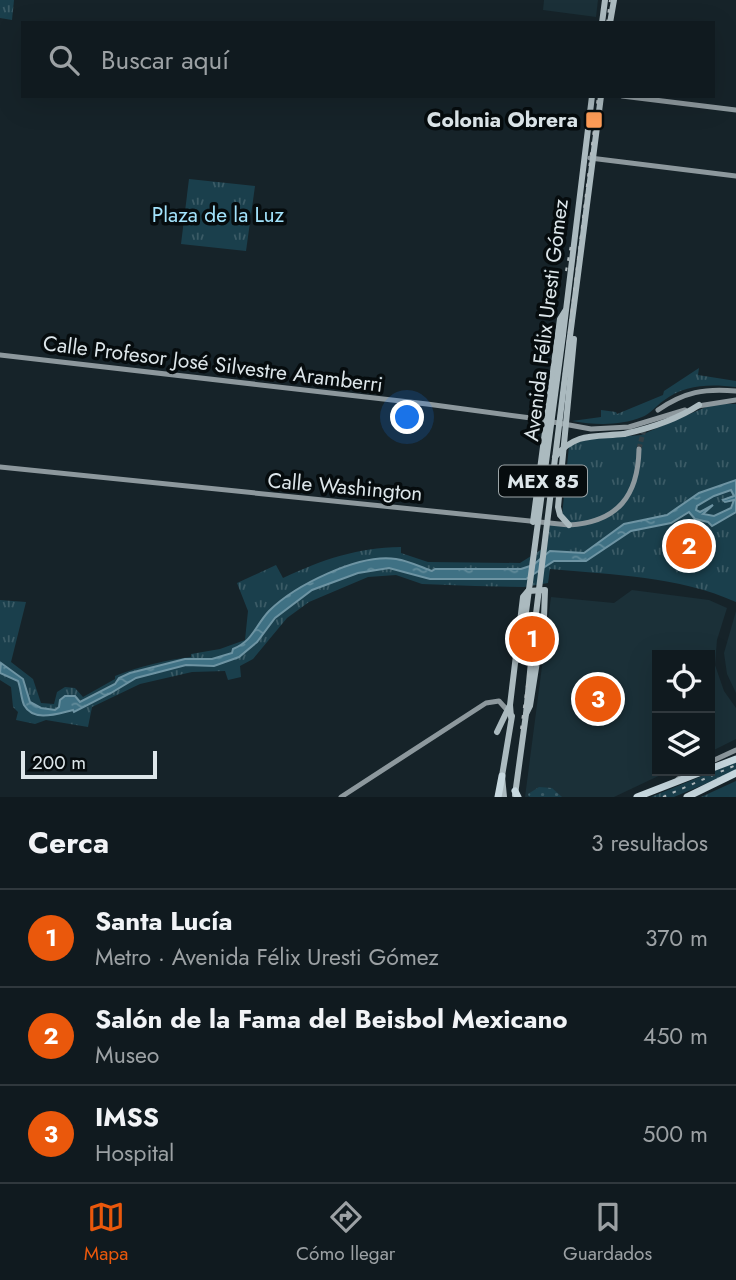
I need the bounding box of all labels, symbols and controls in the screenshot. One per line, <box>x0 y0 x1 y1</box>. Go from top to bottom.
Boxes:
search box <box>21 21 715 98</box>
icon: search <box>45 41 83 79</box>
text: Buscar aquí <box>101 41 229 79</box>
place label: Colonia Obrera <box>427 105 578 135</box>
marker: Colonia Obrera <box>584 110 604 130</box>
street label: Avenida Félix Uresti Gómez <box>516 197 576 443</box>
park label: Plaza de la Luz <box>152 200 285 230</box>
street label: Calle Profesor José Silvestre Aramberri <box>41 328 385 400</box>
your location <box>390 400 424 434</box>
street label: Calle Washington <box>266 465 424 509</box>
road number: MEX 85 <box>499 466 587 496</box>
pin: 2 <box>666 520 712 572</box>
pin: 1 <box>509 613 555 665</box>
map controls <box>652 650 715 776</box>
button: locate <box>652 650 715 713</box>
pin: 3 <box>575 673 621 725</box>
button: layers <box>652 713 715 776</box>
scale bar <box>21 748 158 780</box>
text: 200 m <box>32 749 86 776</box>
text: Cerca <box>28 821 109 864</box>
text: 3 resultados <box>591 826 708 860</box>
text: Santa Lucía <box>95 902 233 940</box>
text: 1 <box>45 921 57 955</box>
text: 370 m <box>645 921 708 955</box>
text: Metro · Avenida Félix Uresti Gómez <box>95 940 439 974</box>
text: Salón de la Fama del Beisbol Mexicano <box>95 1000 568 1038</box>
text: 2 <box>43 1019 59 1053</box>
text: 450 m <box>643 1019 708 1053</box>
text: Museo <box>95 1038 159 1072</box>
text: IMSS <box>95 1098 159 1136</box>
text: 3 <box>44 1117 58 1151</box>
text: 500 m <box>643 1117 708 1151</box>
text: Hospital <box>95 1136 174 1170</box>
tab: Mapa <box>84 1198 128 1267</box>
tab: Cómo llegar <box>296 1198 395 1267</box>
tab: Guardados <box>563 1198 652 1267</box>

